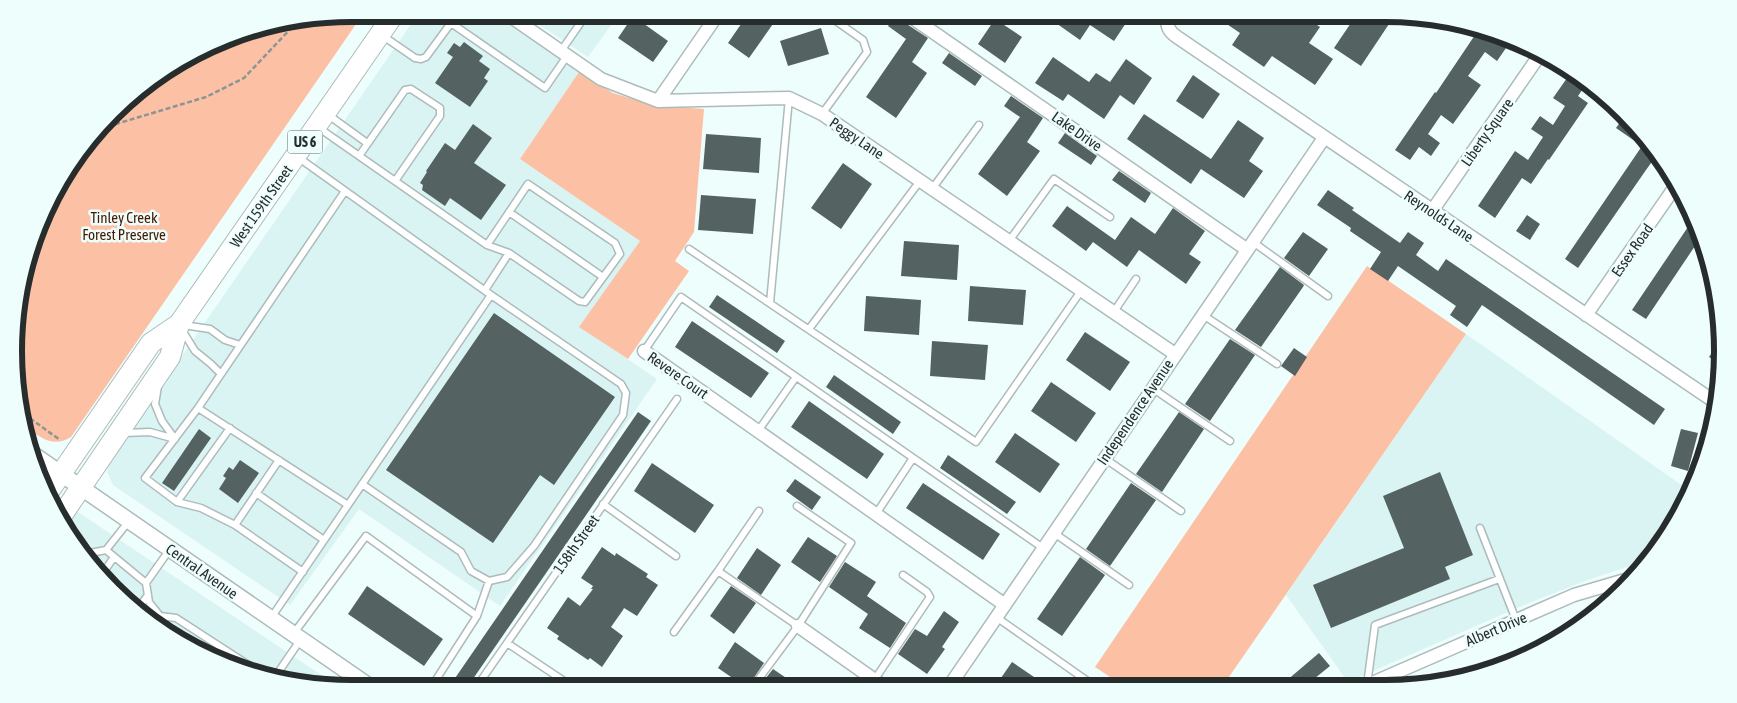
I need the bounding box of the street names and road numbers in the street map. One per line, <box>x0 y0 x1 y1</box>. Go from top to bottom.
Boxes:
street label: Liberty Square <box>1457 95 1517 169</box>
street label: Lake Drive <box>1049 108 1105 154</box>
street label: Peggy Lane <box>827 114 887 162</box>
road number: US 6 <box>288 130 322 154</box>
street label: West 159th Street <box>226 162 296 250</box>
street label: Reynolds Lane <box>1401 187 1477 245</box>
street label: Essex Road <box>1608 220 1656 280</box>
street label: Revere Court <box>644 348 712 402</box>
street label: Independence Avenue <box>1093 356 1177 468</box>
street label: 158th Street <box>550 511 602 577</box>
street label: Central Avenue <box>163 540 241 602</box>
street label: Albert Drive <box>1463 608 1529 650</box>

